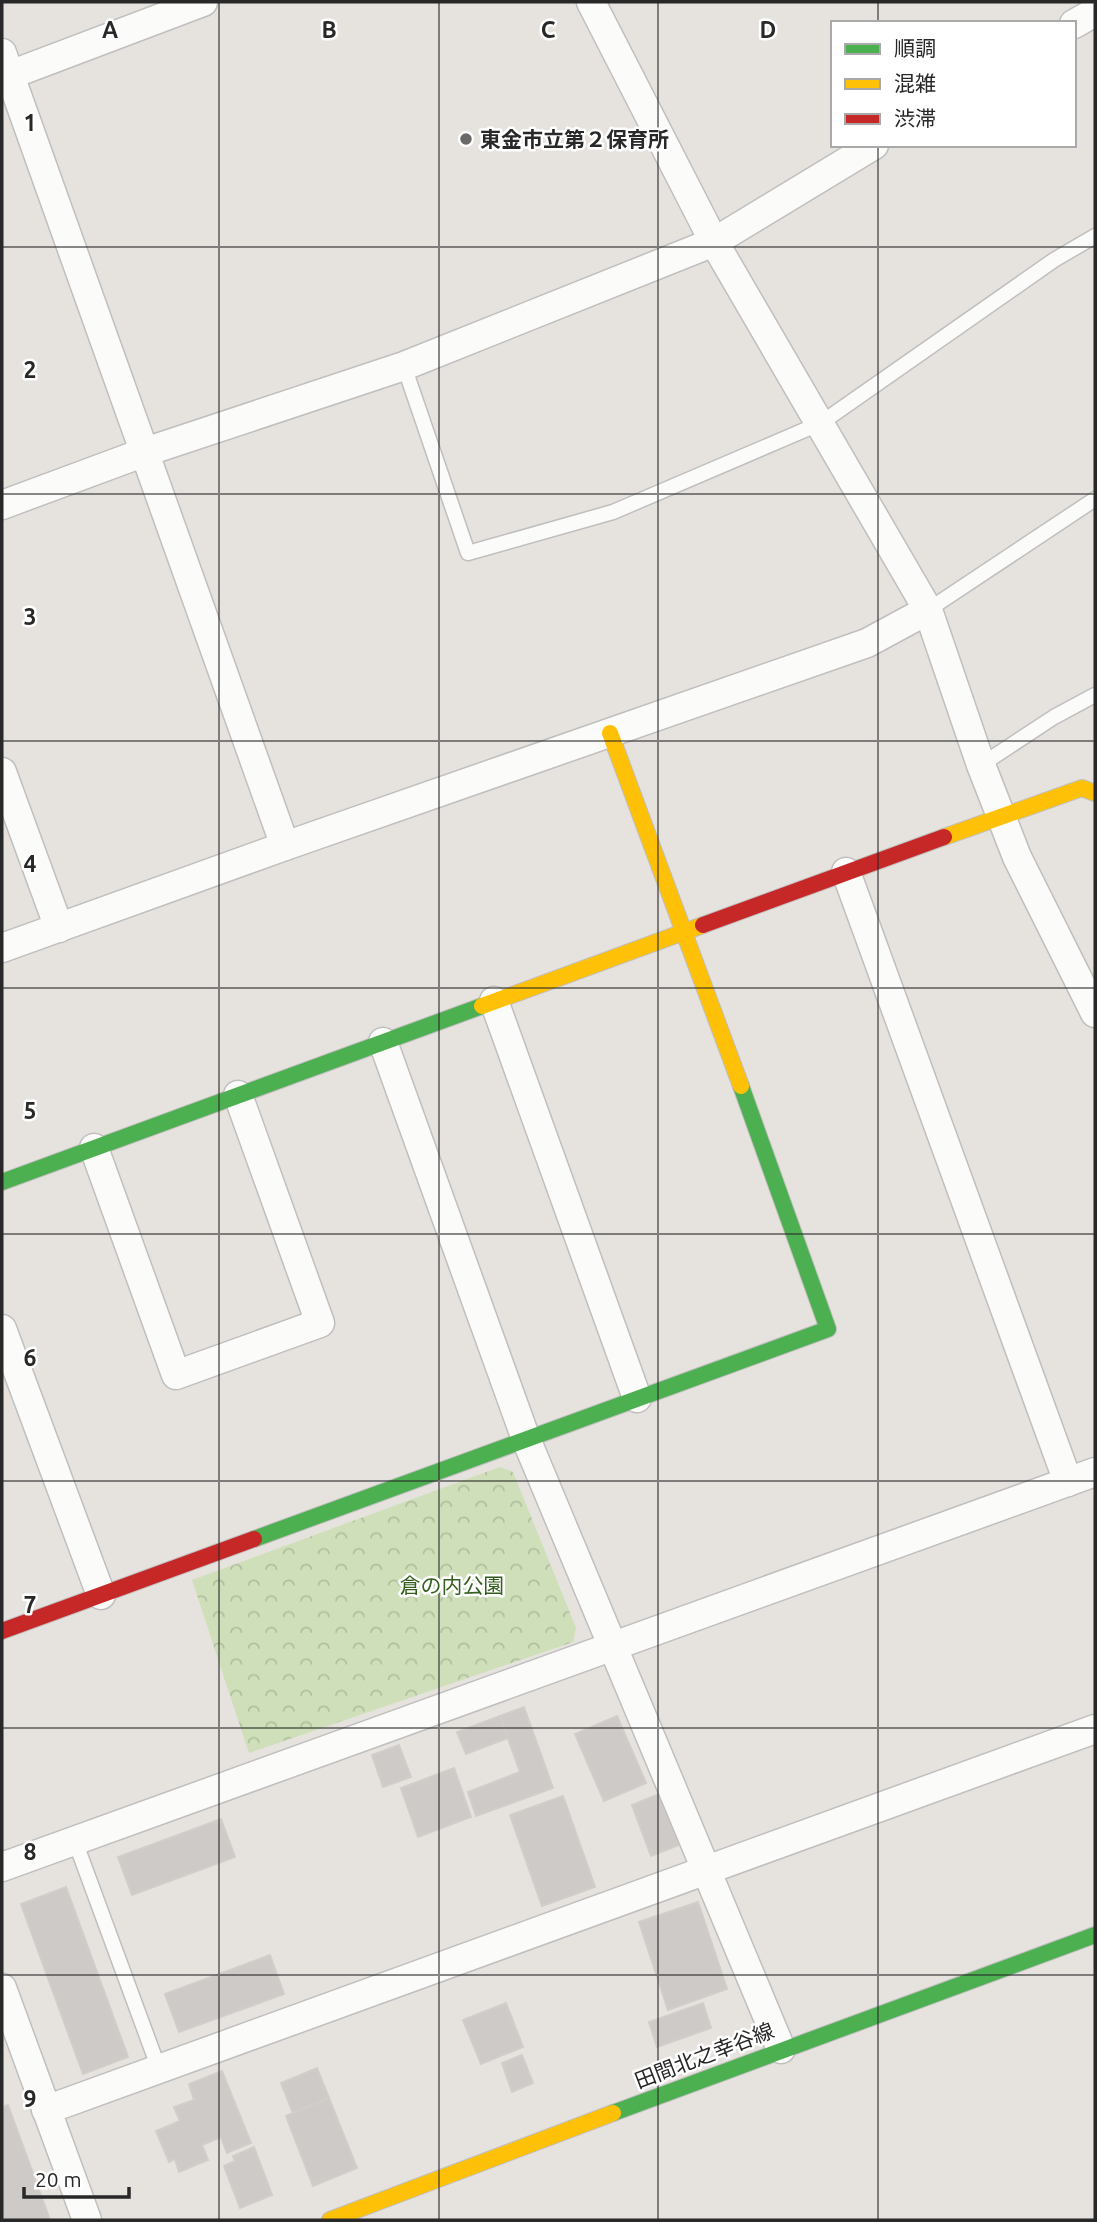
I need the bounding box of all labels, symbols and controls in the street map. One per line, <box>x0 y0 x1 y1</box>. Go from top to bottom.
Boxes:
text: A <box>102 17 118 42</box>
text: B <box>321 17 337 42</box>
text: C <box>541 17 556 42</box>
text: D <box>760 17 776 42</box>
legend <box>831 21 1076 147</box>
text: 順調 <box>894 36 936 60</box>
text: 混雑 <box>894 71 936 95</box>
text: 渋滞 <box>894 106 936 130</box>
text: 1 <box>24 110 36 135</box>
place label: 東金市立第２保育所 <box>480 127 669 151</box>
marker: 東金市立第２保育所 <box>458 131 474 147</box>
text: 2 <box>24 357 36 382</box>
text: 3 <box>24 604 36 629</box>
text: 4 <box>24 851 37 876</box>
text: 5 <box>24 1098 36 1123</box>
text: 6 <box>24 1345 37 1370</box>
park label: 倉の内公園 <box>400 1573 505 1597</box>
text: 7 <box>24 1592 36 1617</box>
text: 8 <box>24 1839 36 1864</box>
street label: 田間北之幸谷線 <box>631 2017 777 2093</box>
text: 9 <box>24 2086 36 2111</box>
scale bar <box>24 2156 130 2200</box>
text: 20 m <box>35 2167 82 2191</box>

